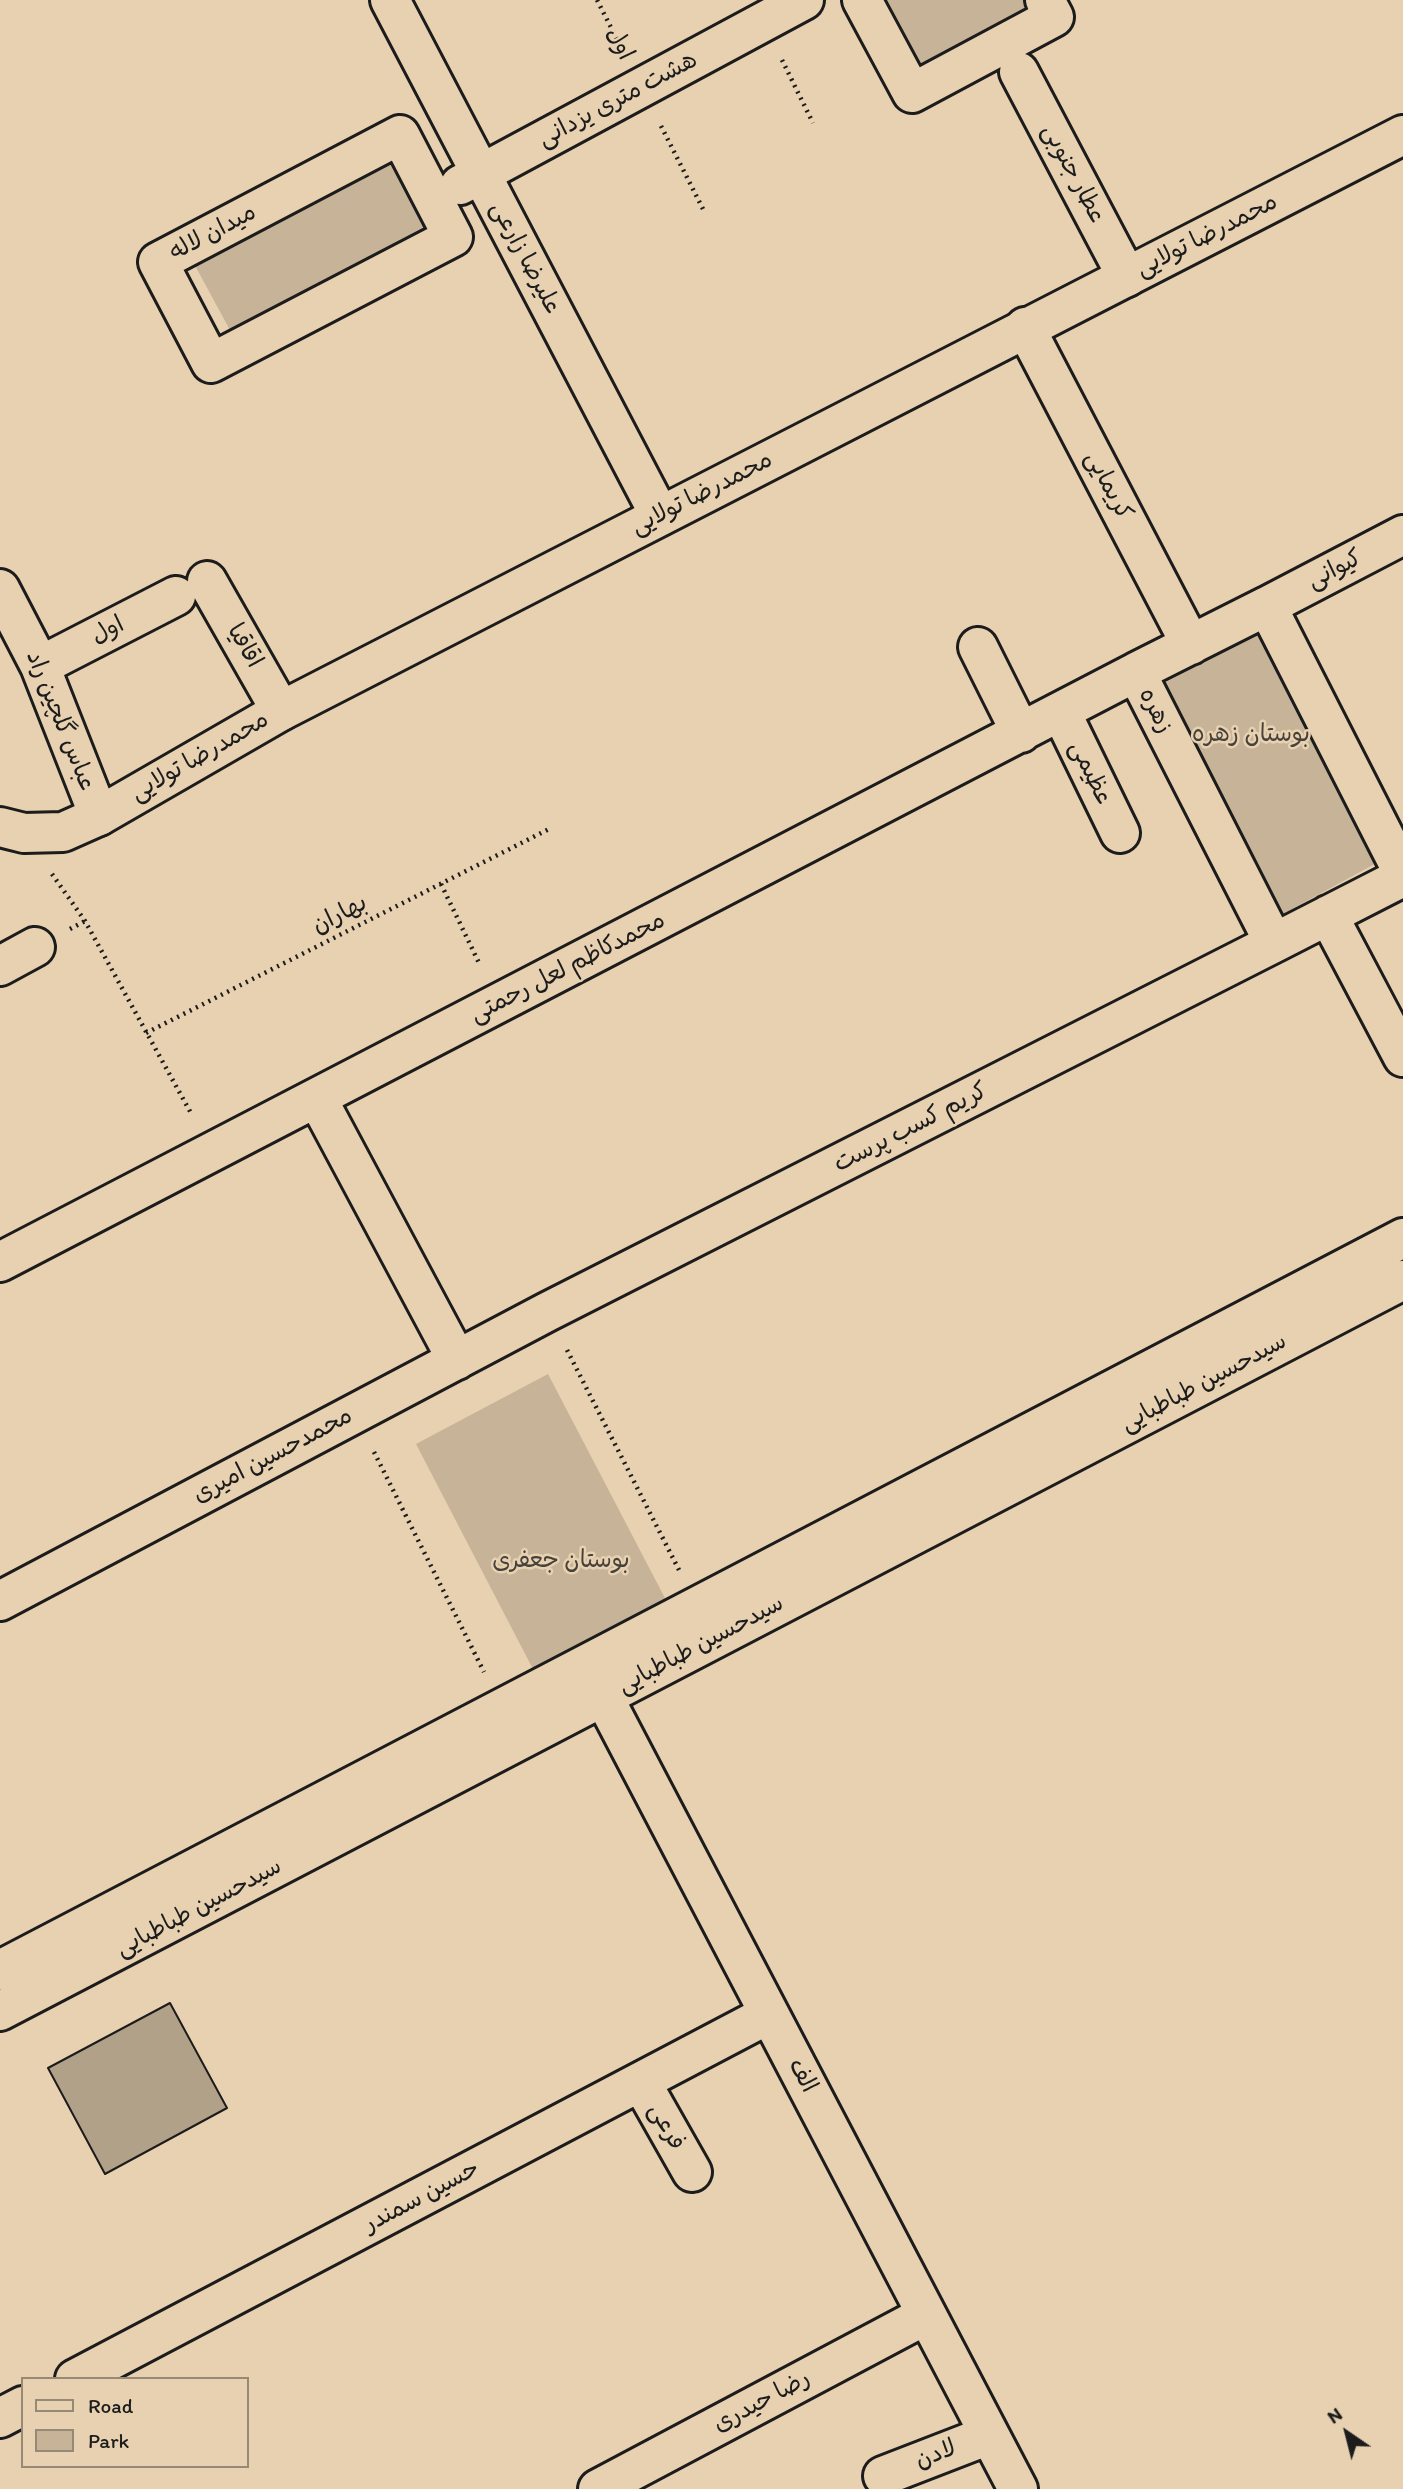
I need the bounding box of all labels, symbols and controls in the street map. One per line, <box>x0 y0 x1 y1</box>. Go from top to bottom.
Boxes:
street label: اول <box>599 23 639 65</box>
street label: هشت متری یزدانی <box>533 46 703 154</box>
street label: عطار جنوبی <box>1035 119 1111 229</box>
street label: محمدرضا تولایی <box>1131 188 1283 284</box>
street label: علیرضا زارعی <box>483 197 567 319</box>
street label: میدان لاله <box>165 198 261 268</box>
street label: محمدرضا تولایی <box>626 446 778 542</box>
street label: کریمایی <box>1078 447 1138 525</box>
street label: کیوانی <box>1303 544 1367 596</box>
street label: اول <box>87 611 129 651</box>
street label: اقاقیا <box>220 619 268 673</box>
street label: عباس گلچین راد <box>19 647 101 795</box>
street label: زهره <box>1132 684 1178 738</box>
street label: محمدرضا تولایی <box>126 706 274 808</box>
park label: بوستان زهره <box>1192 721 1310 749</box>
street label: عظیمی <box>1062 736 1118 810</box>
street label: بهاران <box>308 889 372 941</box>
street label: محمدکاظم لعل رحمتی <box>466 906 670 1030</box>
street label: کریم کسب پرست <box>829 1077 993 1179</box>
street label: سیدحسین طباطبایی <box>1116 1327 1292 1439</box>
street label: محمدحسین امیری <box>188 1402 358 1510</box>
park label: بوستان جعفری <box>492 1547 630 1575</box>
street label: سیدحسین طباطبایی <box>613 1589 789 1701</box>
street label: سیدحسین طباطبایی <box>111 1852 287 1964</box>
street label: الف <box>781 2054 823 2098</box>
street label: فرعی <box>641 2098 691 2156</box>
street label: حسین سمندر <box>359 2155 485 2239</box>
street label: رضا حیدری <box>709 2364 815 2440</box>
legend <box>21 2377 248 2468</box>
text: Road <box>88 2393 133 2418</box>
north arrow <box>1312 2398 1382 2468</box>
text: N <box>1323 2402 1347 2428</box>
text: Park <box>88 2428 129 2453</box>
street label: لادن <box>911 2434 961 2476</box>

